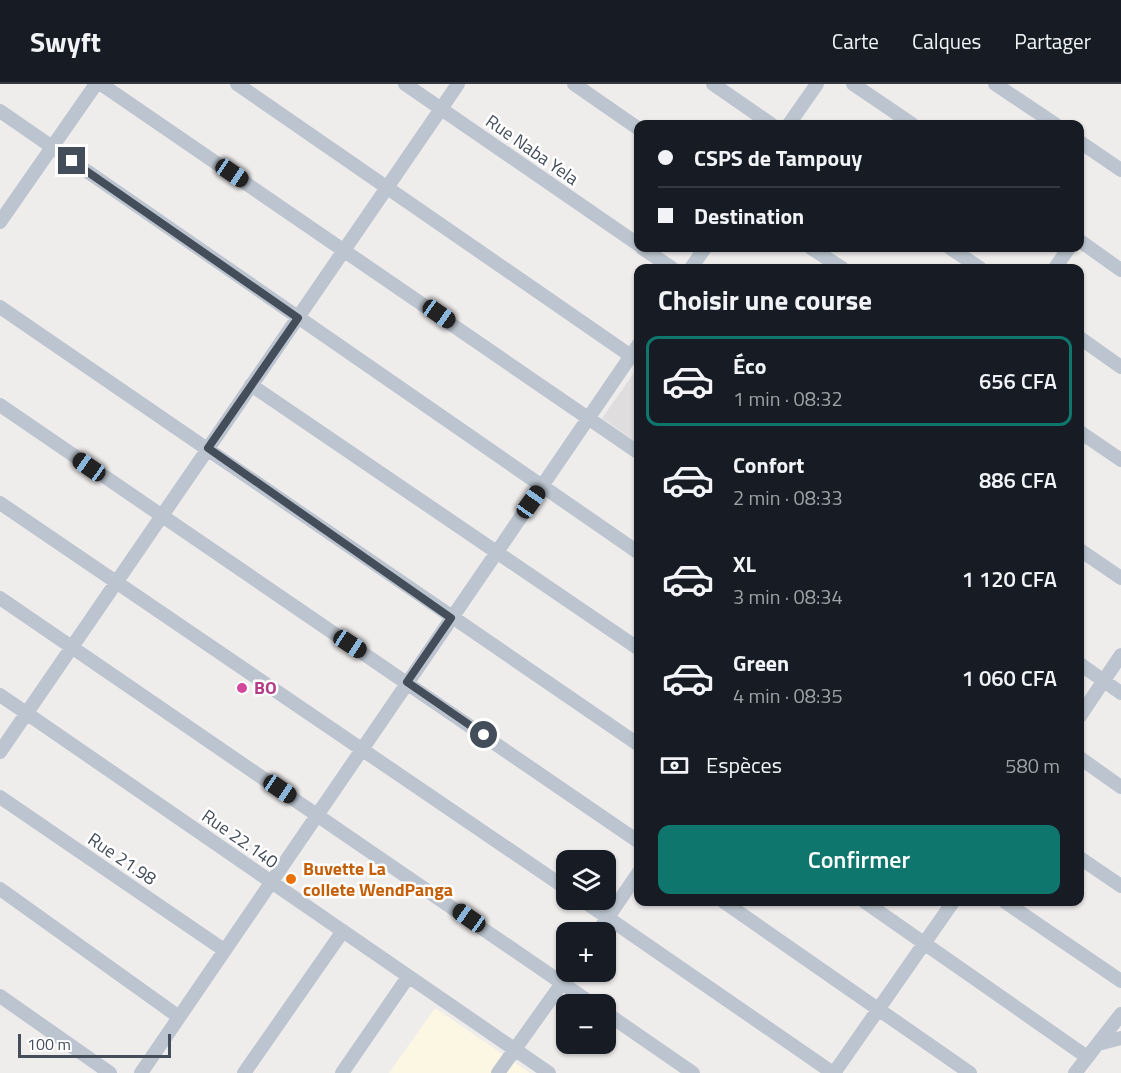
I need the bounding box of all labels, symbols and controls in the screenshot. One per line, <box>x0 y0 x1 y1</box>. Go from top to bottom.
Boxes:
text: Swyft <box>30 20 101 63</box>
text: Carte <box>832 25 879 57</box>
text: Calques <box>912 25 981 57</box>
text: Partager <box>1014 25 1091 57</box>
street label: Rue Naba Yela <box>480 108 584 192</box>
text: CSPS de Tampouy <box>694 141 862 175</box>
route end <box>58 147 85 174</box>
car <box>212 155 252 191</box>
text: Destination <box>694 199 804 233</box>
text: Choisir une course <box>658 279 872 320</box>
car <box>419 296 459 332</box>
text: Éco <box>733 349 766 383</box>
icon: car <box>661 354 715 408</box>
text: 656 CFA <box>979 364 1057 398</box>
text: 1 min · 08:32 <box>733 383 843 414</box>
text: Confort <box>733 448 804 482</box>
car <box>69 449 109 485</box>
icon: car <box>661 453 715 507</box>
text: 886 CFA <box>979 463 1057 497</box>
car <box>513 482 549 522</box>
text: 2 min · 08:33 <box>733 482 843 513</box>
text: XL <box>733 547 756 581</box>
icon: car <box>661 552 715 606</box>
text: 1 120 CFA <box>962 562 1057 596</box>
text: 3 min · 08:34 <box>733 581 843 612</box>
car <box>330 627 370 661</box>
text: Green <box>733 646 789 680</box>
icon: car <box>661 651 715 705</box>
text: 1 060 CFA <box>962 661 1057 695</box>
place label: BO <box>254 674 277 701</box>
text: 4 min · 08:35 <box>733 680 843 711</box>
marker: BO <box>235 681 249 695</box>
route start <box>470 721 497 748</box>
text: Espèces <box>706 748 782 782</box>
icon: cash <box>658 749 691 782</box>
text: 580 m <box>1005 750 1060 781</box>
car <box>260 771 300 807</box>
street label: Rue 22.140 <box>197 802 284 875</box>
button: Confirmer <box>658 825 1060 894</box>
street label: Rue 21.98 <box>82 826 162 892</box>
map controls <box>556 850 616 1054</box>
button: layers <box>556 850 616 910</box>
place label: Buvette La collete WendPanga <box>303 855 453 903</box>
marker: Buvette La collete WendPanga <box>284 872 298 886</box>
car <box>449 900 489 936</box>
button: + <box>556 922 616 982</box>
button: − <box>556 994 616 1054</box>
scale bar <box>18 1031 171 1058</box>
text: 100 m <box>27 1032 71 1056</box>

